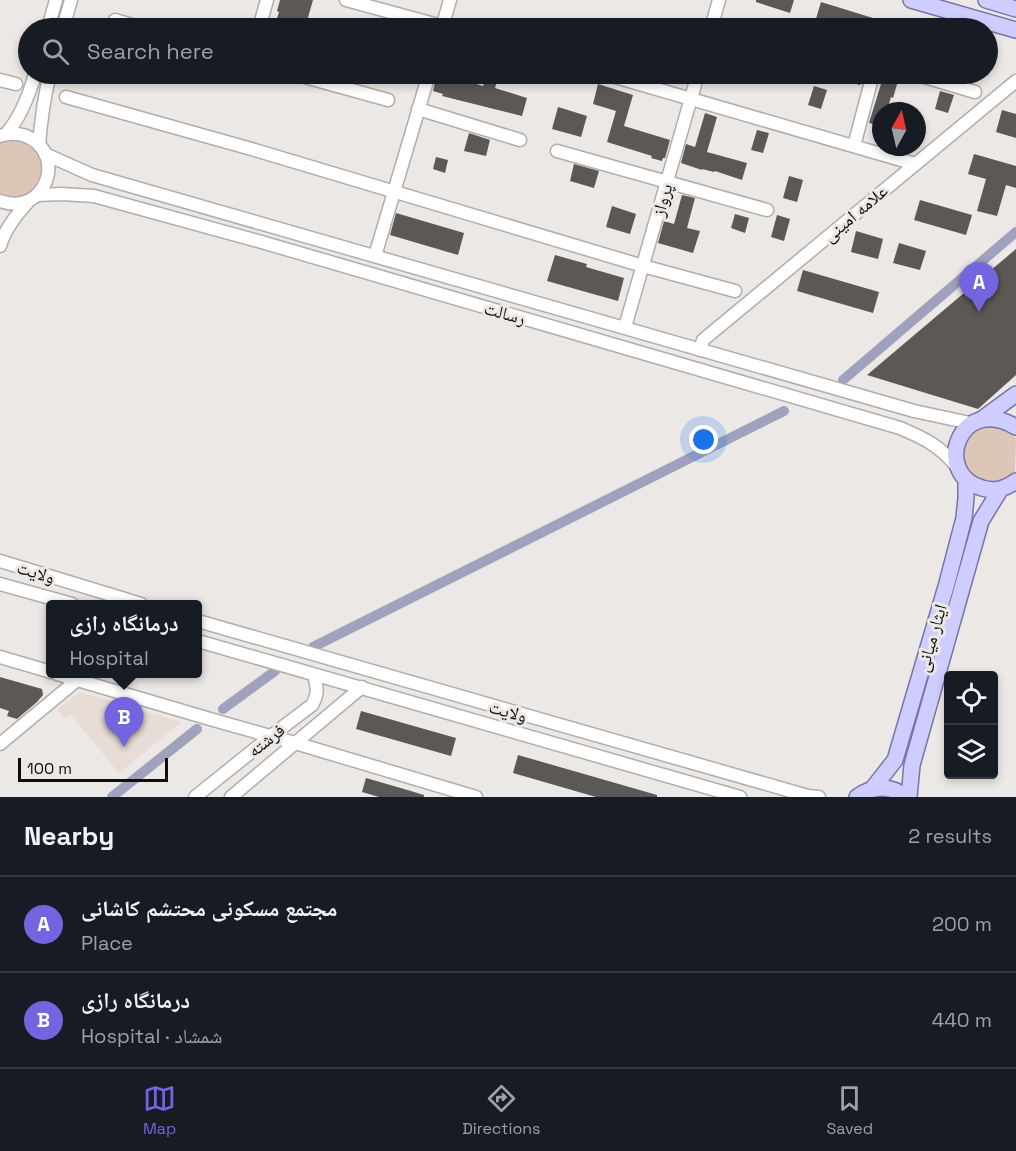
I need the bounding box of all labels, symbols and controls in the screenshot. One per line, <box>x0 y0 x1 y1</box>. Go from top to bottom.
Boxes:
search box <box>18 18 998 84</box>
icon: search <box>39 35 72 68</box>
text: Search here <box>87 37 214 65</box>
north arrow <box>872 102 926 156</box>
street label: علامه امینی <box>818 179 892 247</box>
street label: پرواز <box>646 181 678 220</box>
pin: A <box>960 262 998 312</box>
street label: رسالت <box>482 296 528 330</box>
your location <box>689 425 718 454</box>
street label: ولایت <box>14 555 58 589</box>
popup <box>46 600 202 678</box>
street label: ایثار میانی <box>910 601 952 675</box>
text: درمانگاه رازی <box>69 609 179 637</box>
text: Hospital <box>69 645 149 671</box>
map controls <box>944 671 998 779</box>
button: locate <box>944 671 998 725</box>
street label: ولایت <box>486 695 530 727</box>
pin: B <box>104 698 144 747</box>
street label: فرشته <box>243 718 289 762</box>
button: layers <box>944 725 998 779</box>
scale bar <box>18 755 168 782</box>
text: 100 m <box>27 758 72 779</box>
text: Nearby <box>24 819 114 853</box>
text: 2 results <box>908 823 992 849</box>
text: مجتمع مسکونی محتشم کاشانی <box>81 894 337 922</box>
text: A <box>37 911 50 937</box>
text: 200 m <box>932 911 992 937</box>
text: Place <box>81 930 133 956</box>
text: درمانگاه رازی <box>81 986 190 1014</box>
text: B <box>37 1007 50 1033</box>
text: 440 m <box>932 1007 992 1033</box>
text: Hospital · شمشاد <box>81 1023 222 1049</box>
tab: Map <box>143 1082 176 1139</box>
tab: Directions <box>462 1082 541 1139</box>
tab: Saved <box>826 1082 873 1139</box>

